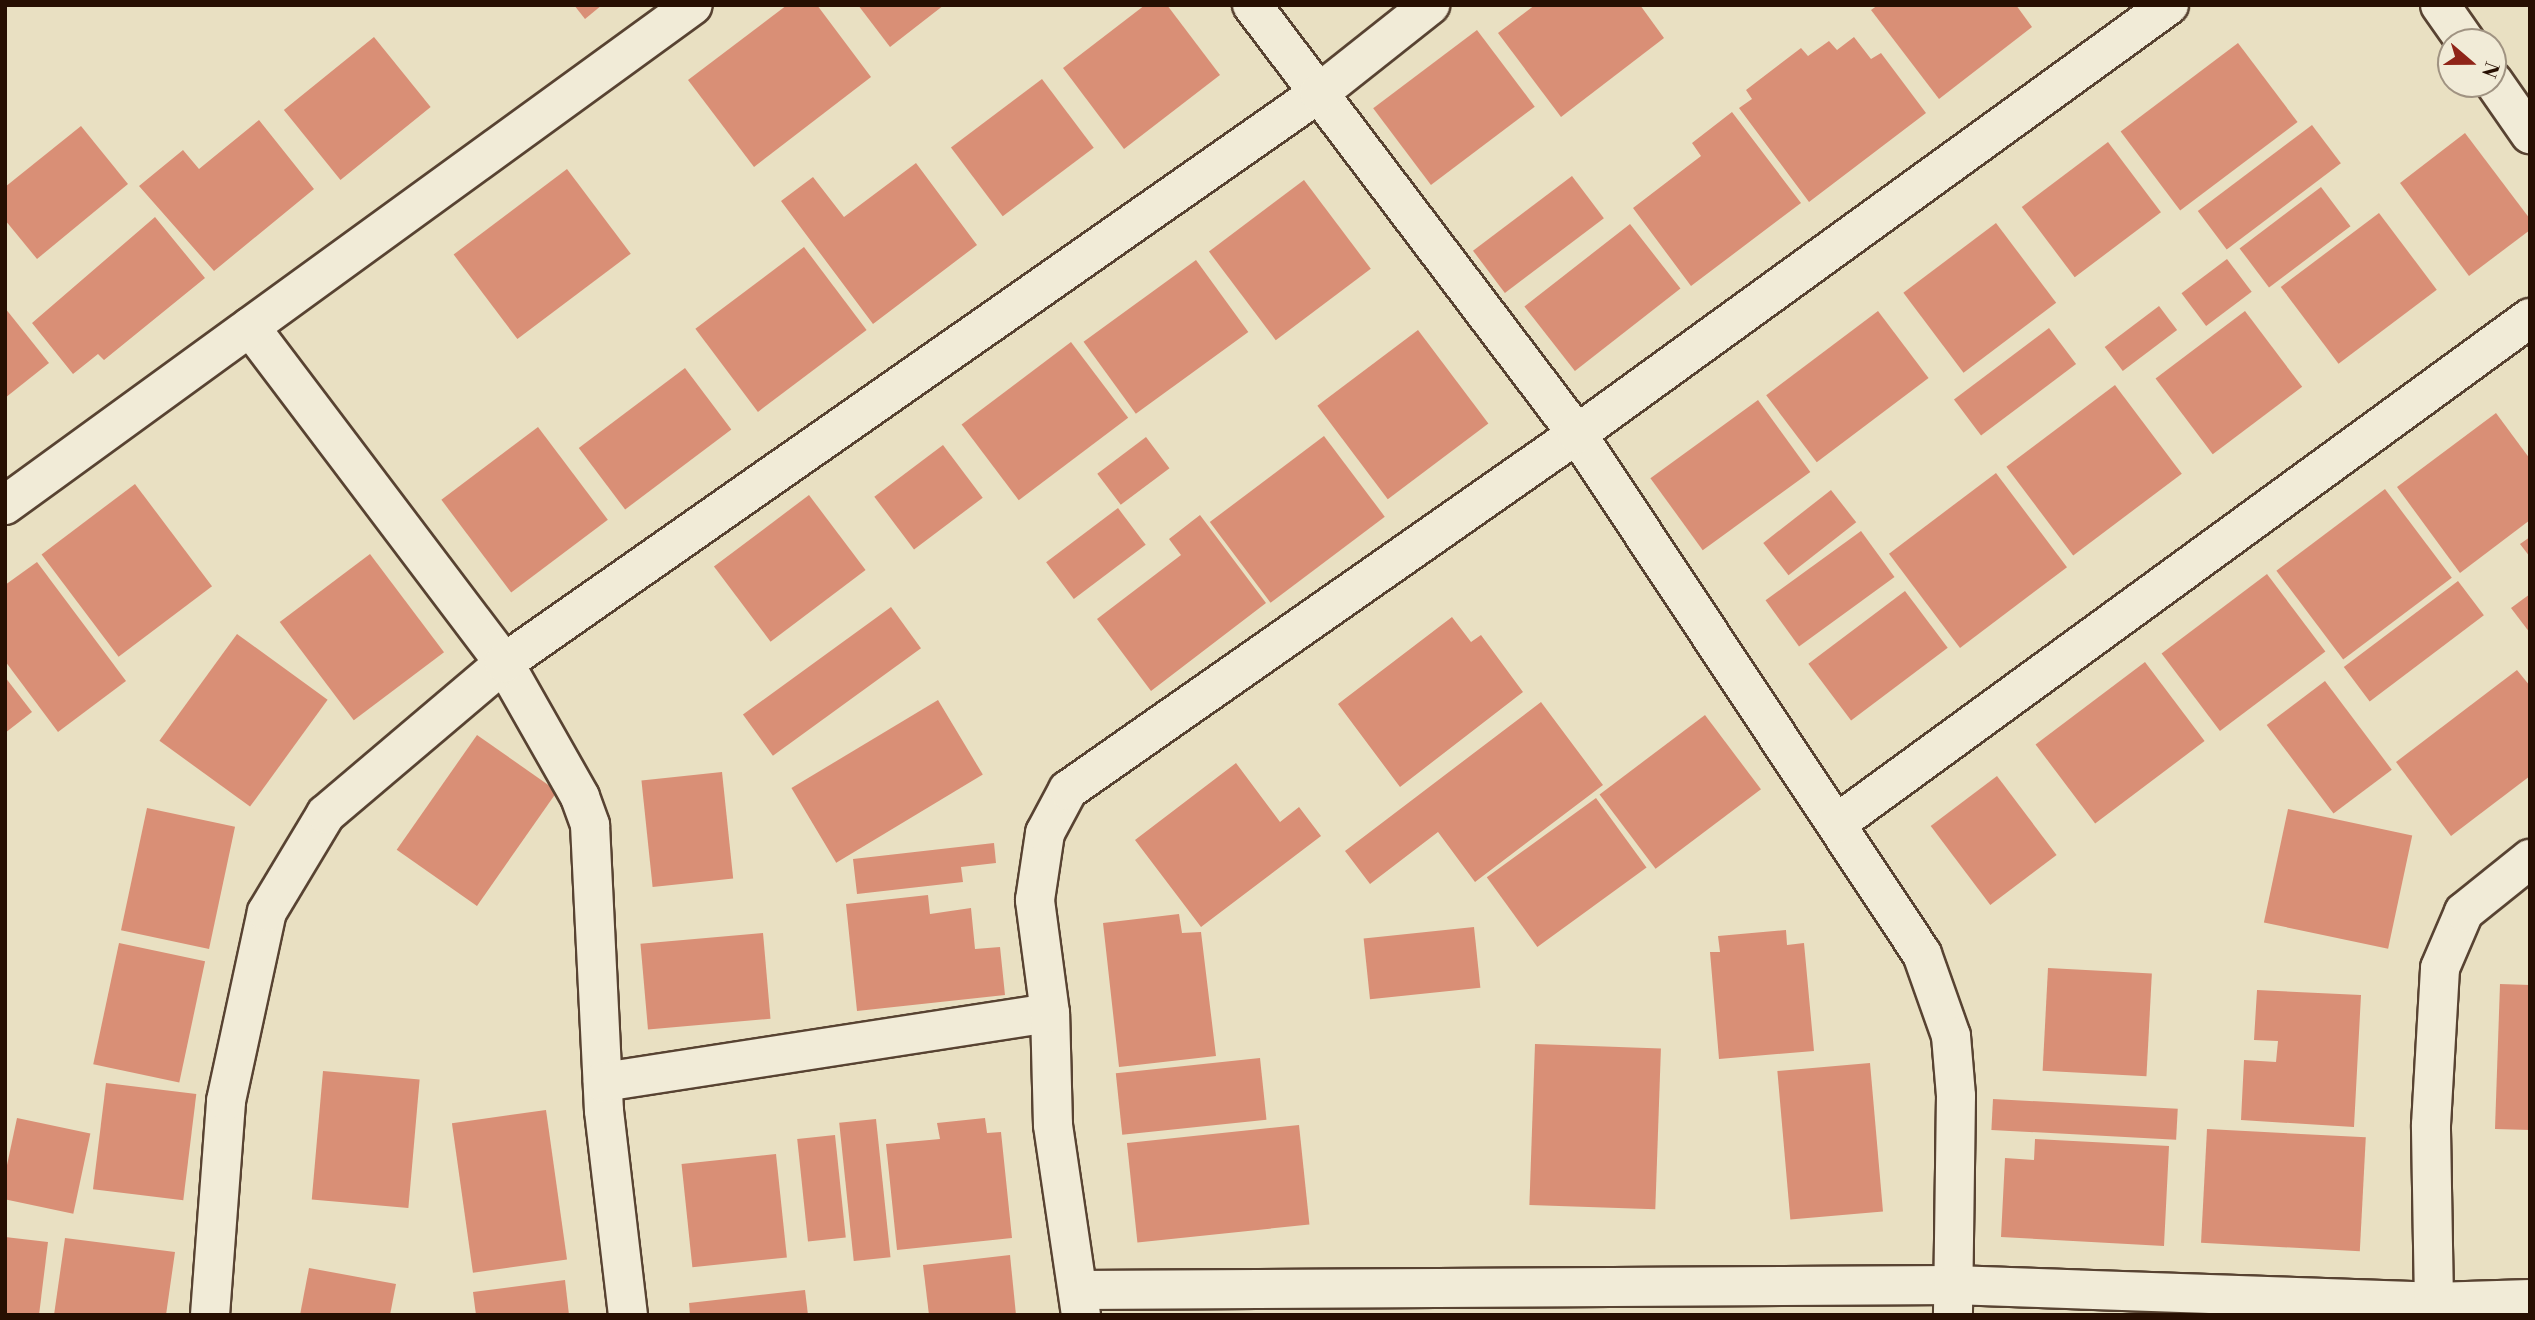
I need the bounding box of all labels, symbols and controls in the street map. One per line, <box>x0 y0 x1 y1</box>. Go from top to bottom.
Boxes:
north arrow <box>2437 28 2507 98</box>
text: N <box>2476 58 2504 81</box>

